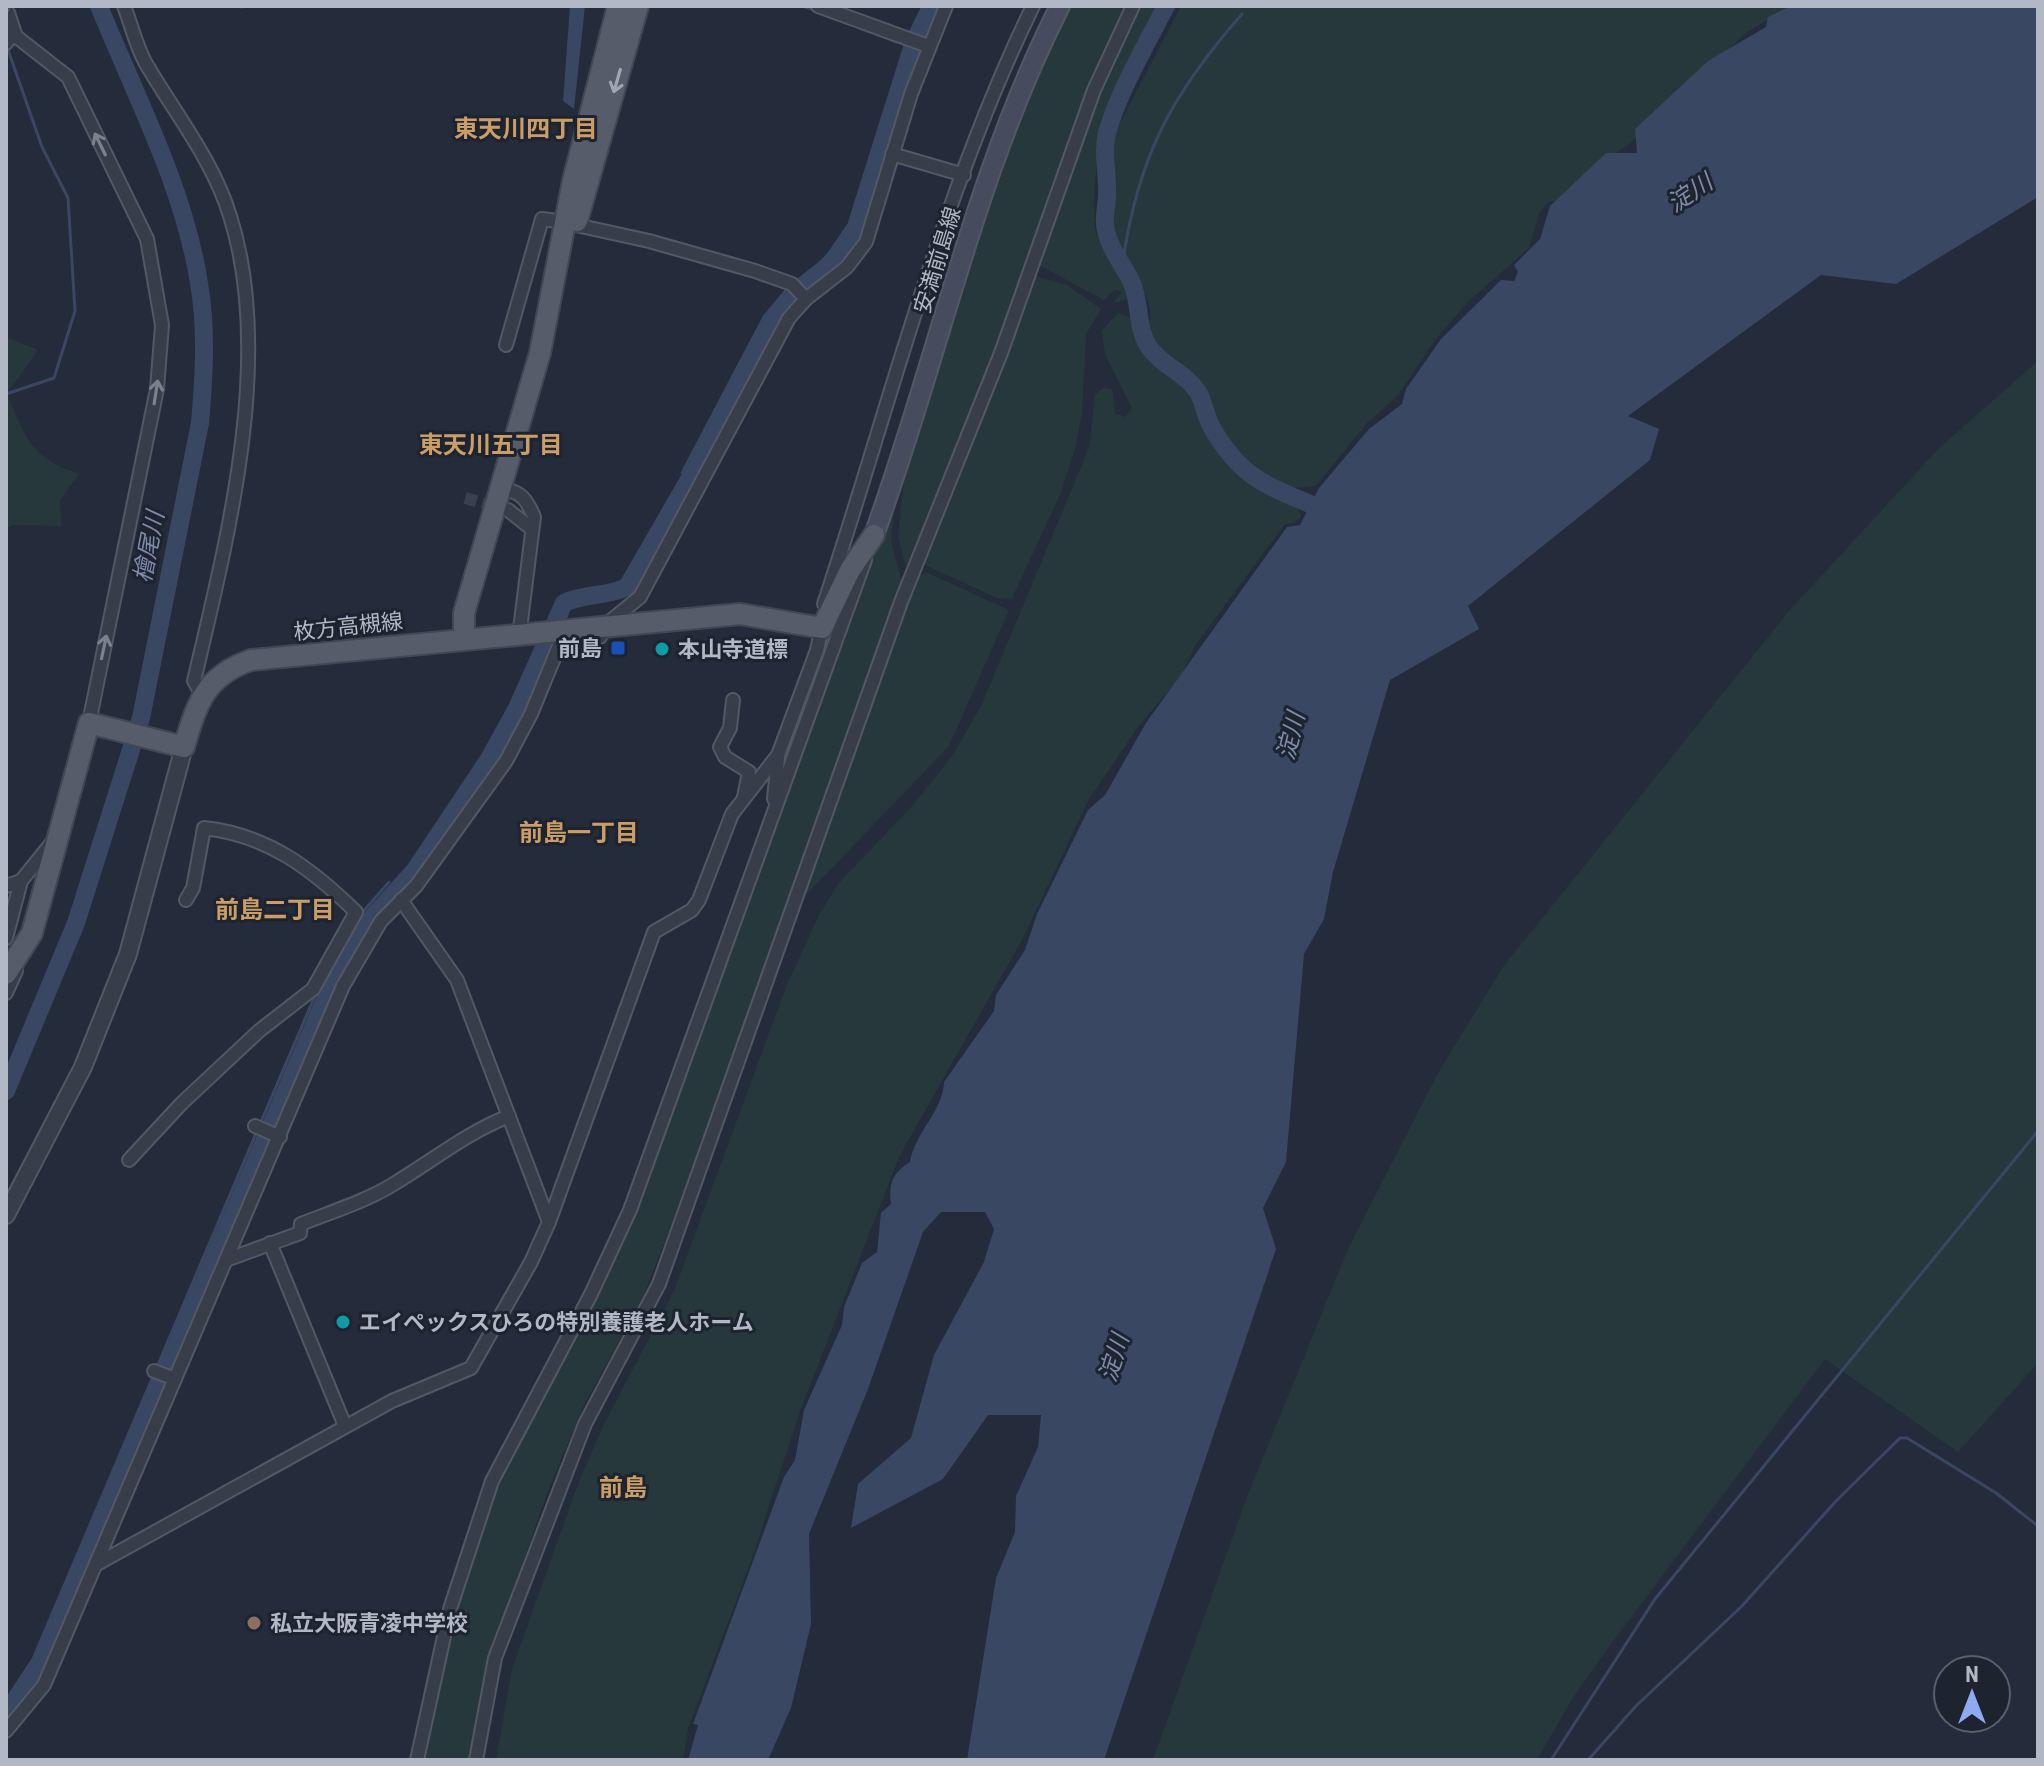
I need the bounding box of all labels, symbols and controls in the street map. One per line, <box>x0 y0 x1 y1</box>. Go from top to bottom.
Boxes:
one-way arrow <box>608 68 623 94</box>
district label: 東天川四丁目 <box>454 115 598 143</box>
one-way arrow <box>92 133 108 157</box>
water label: 淀川 <box>1662 166 1720 218</box>
street label: 安満前島線 <box>909 204 966 316</box>
one-way arrow <box>149 380 164 405</box>
district label: 東天川五丁目 <box>419 431 563 459</box>
water label: 檜尾川 <box>128 506 170 585</box>
street label: 枚方高槻線 <box>292 608 404 645</box>
one-way arrow <box>98 634 113 660</box>
place label: 前島 <box>558 636 602 661</box>
place label: 本山寺道標 <box>678 637 788 662</box>
marker: 前島 <box>609 639 627 657</box>
marker: 本山寺道標 <box>653 640 671 658</box>
water label: 淀川 <box>1272 706 1311 763</box>
district label: 前島一丁目 <box>519 819 639 847</box>
district label: 前島二丁目 <box>215 896 335 924</box>
place label: エイぺックスひろの特別養護老人ホーム <box>359 1310 754 1335</box>
marker: エイぺックスひろの特別養護老人ホーム <box>334 1313 352 1331</box>
water label: 淀川 <box>1094 1328 1135 1385</box>
district label: 前島 <box>599 1474 647 1502</box>
place label: 私立大阪青凌中学校 <box>270 1611 468 1636</box>
marker: 私立大阪青凌中学校 <box>245 1614 263 1632</box>
north arrow <box>1932 1654 2012 1734</box>
text: N <box>1965 1662 1979 1687</box>

